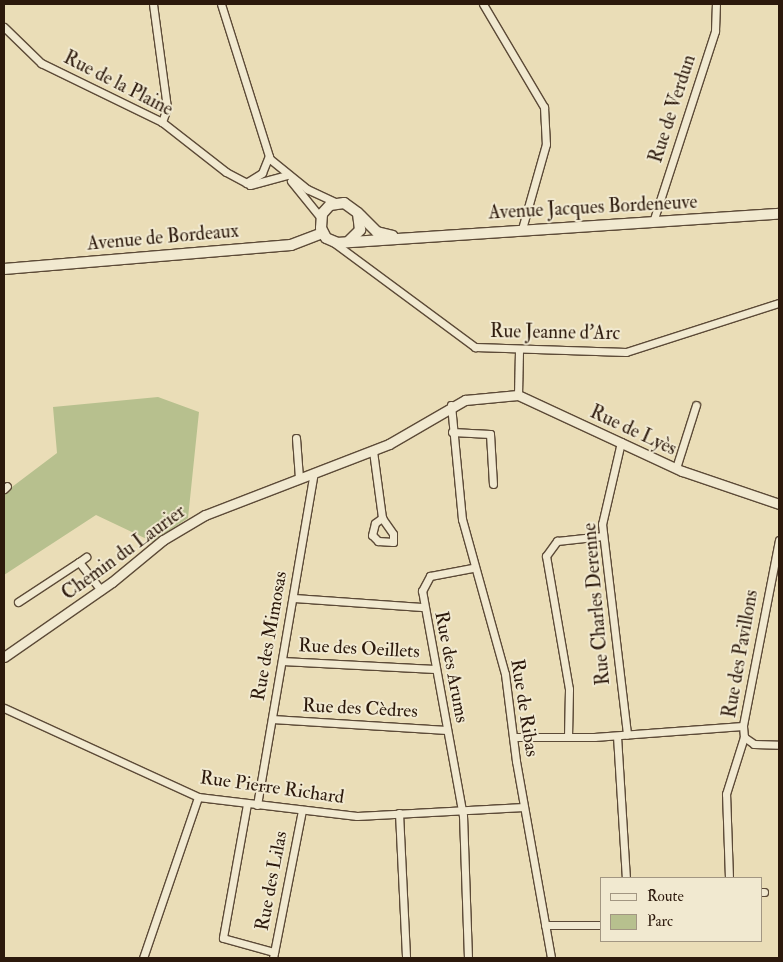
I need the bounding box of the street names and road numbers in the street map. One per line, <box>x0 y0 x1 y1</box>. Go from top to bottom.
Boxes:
street label: Rue de la Plaine <box>59 47 177 121</box>
street label: Rue de Verdun <box>645 52 701 166</box>
street label: Avenue Jacques Bordeneuve <box>488 191 698 225</box>
street label: Avenue de Bordeaux <box>86 220 240 256</box>
street label: Rue Jeanne d'Arc <box>490 320 620 346</box>
street label: Rue de Lyès <box>586 401 680 461</box>
street label: Chemin du Laurier <box>58 501 190 605</box>
street label: Rue Charles Derenne <box>579 522 615 686</box>
street label: Rue des Mimosas <box>247 569 293 703</box>
street label: Rue des Pavillons <box>719 588 763 720</box>
street label: Rue des Arums <box>429 609 473 725</box>
street label: Rue des Oeillets <box>298 634 420 664</box>
street label: Rue de Ribas <box>505 657 543 759</box>
street label: Rue des Cèdres <box>302 695 418 723</box>
street label: Rue Pierre Richard <box>198 767 346 809</box>
street label: Rue des Lilas <box>251 829 293 933</box>

